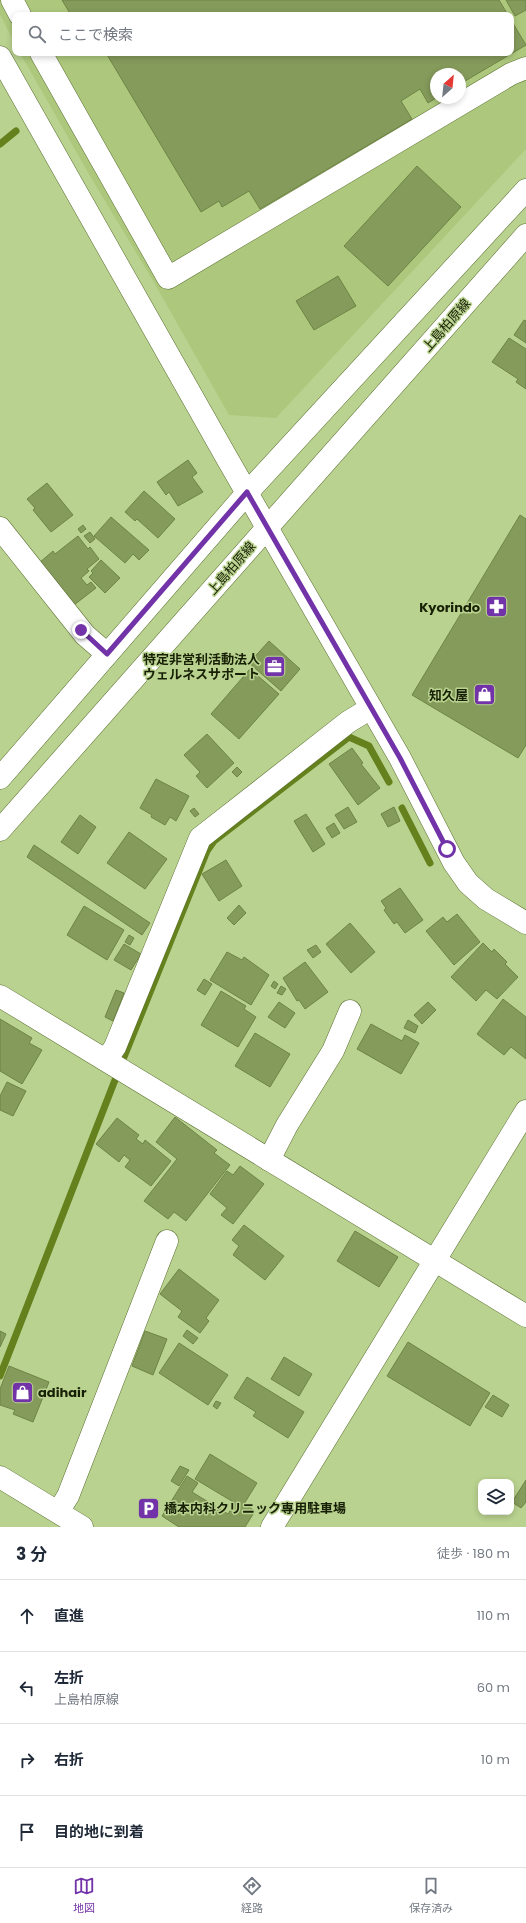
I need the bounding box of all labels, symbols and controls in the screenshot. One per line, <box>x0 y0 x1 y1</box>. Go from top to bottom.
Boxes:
search box <box>12 12 514 56</box>
icon: search <box>26 23 48 45</box>
text: ここで検索 <box>58 24 133 45</box>
north arrow <box>430 68 466 104</box>
street label: 上島柏原線 <box>418 295 475 356</box>
street label: 上島柏原線 <box>203 538 260 599</box>
pharmacy icon: Kyorindo <box>483 594 509 620</box>
place label: Kyorindo <box>419 598 480 617</box>
route end <box>72 621 90 639</box>
place label: 特定非営利活動法人 ウェルネスサポート <box>143 650 260 684</box>
office icon: 特定非営利活動法人 ウェルネスサポート <box>262 653 288 679</box>
shop icon: 知久屋 <box>471 682 497 708</box>
place label: 知久屋 <box>429 686 468 705</box>
route start <box>438 840 456 858</box>
shop icon: adihair <box>9 1379 35 1405</box>
place label: adihair <box>38 1383 87 1402</box>
map controls <box>478 1479 514 1515</box>
button: layers <box>478 1479 514 1515</box>
parking icon: 橋本内科クリニック専用駐車場 <box>136 1495 162 1521</box>
place label: 橋本内科クリニック専用駐車場 <box>164 1499 346 1518</box>
text: 3 分 <box>16 1542 47 1566</box>
text: 徒歩 · 180 m <box>437 1544 510 1563</box>
icon: ahead <box>16 1605 38 1627</box>
text: 直進 <box>54 1605 84 1626</box>
text: 110 m <box>477 1606 510 1625</box>
text: 左折 <box>54 1667 84 1688</box>
icon: left <box>16 1677 38 1699</box>
text: 60 m <box>477 1678 510 1697</box>
text: 上島柏原線 <box>54 1690 119 1709</box>
icon: right <box>16 1749 38 1771</box>
text: 右折 <box>54 1749 84 1770</box>
text: 10 m <box>481 1750 510 1769</box>
icon: arrive <box>16 1821 38 1843</box>
text: 目的地に到着 <box>54 1821 144 1842</box>
tab: 地図 <box>73 1875 95 1917</box>
tab: 経路 <box>241 1875 263 1917</box>
tab: 保存済み <box>409 1875 453 1917</box>

